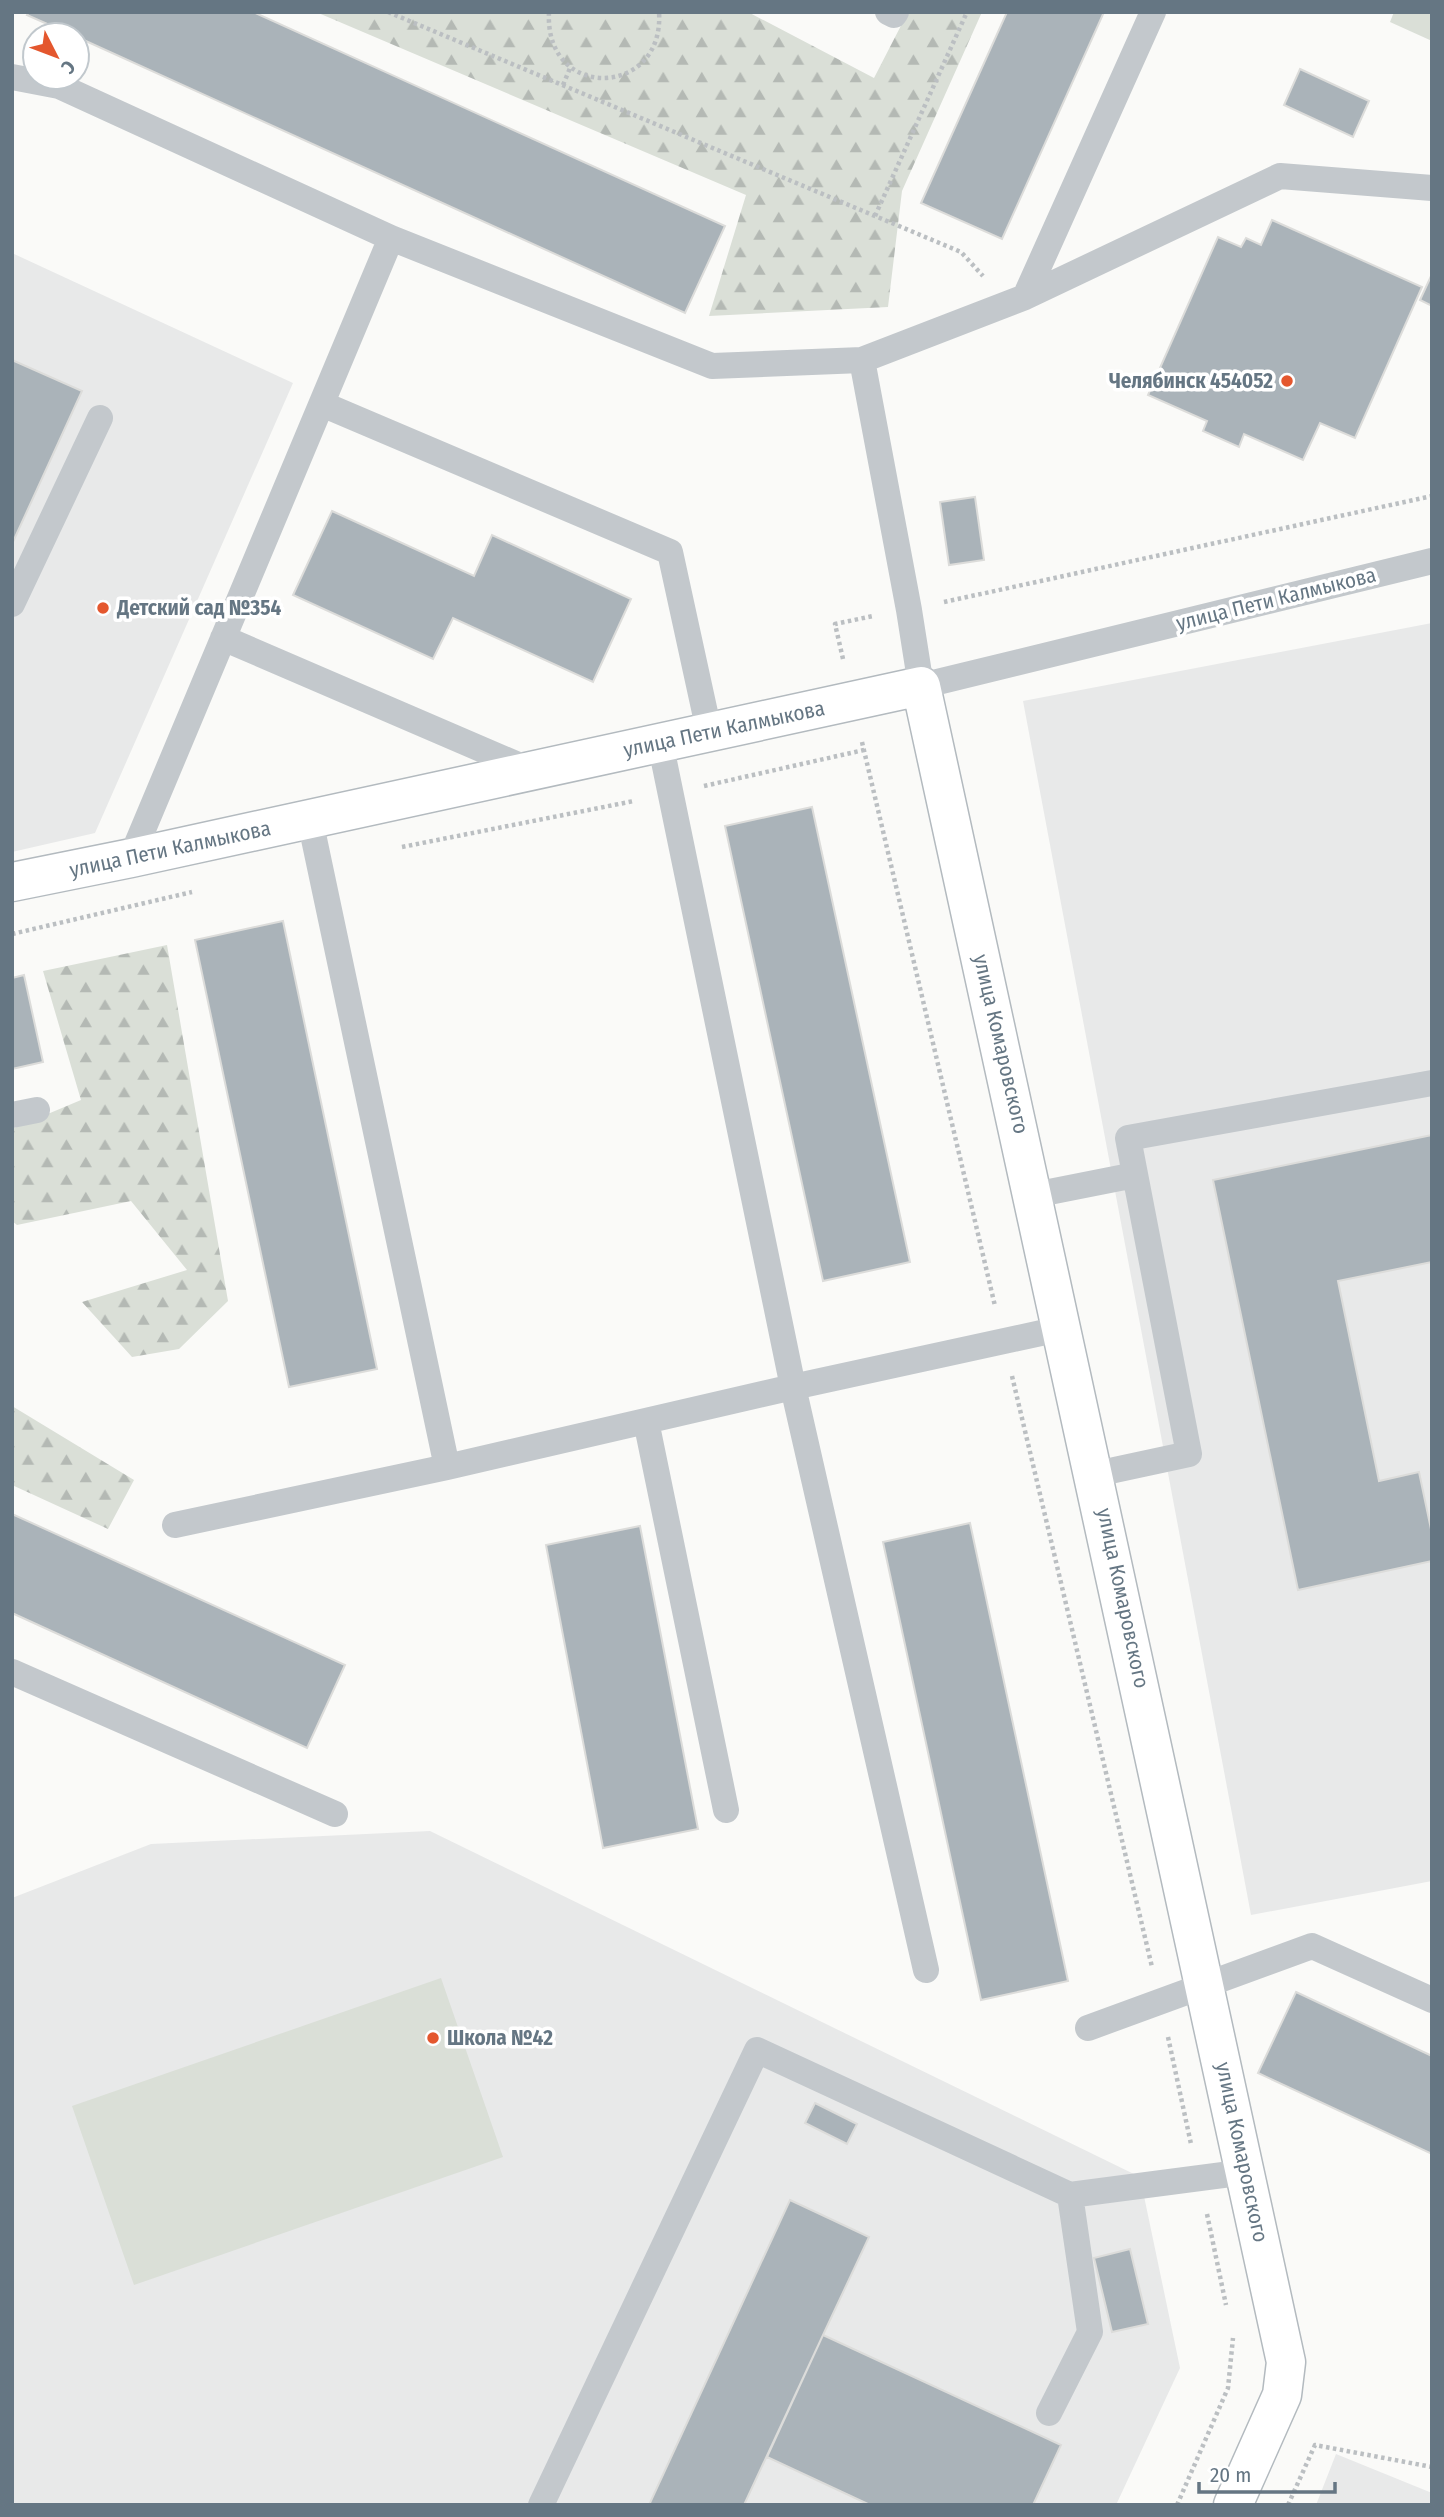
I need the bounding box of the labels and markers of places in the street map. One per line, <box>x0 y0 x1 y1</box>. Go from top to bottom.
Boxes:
place label: Челябинск 454052 <box>1109 368 1273 394</box>
marker: Челябинск 454052 <box>1279 373 1295 389</box>
place label: Детский сад №354 <box>116 595 282 621</box>
marker: Детский сад №354 <box>95 600 111 616</box>
place label: Школа №42 <box>447 2025 553 2051</box>
marker: Школа №42 <box>425 2030 441 2046</box>

